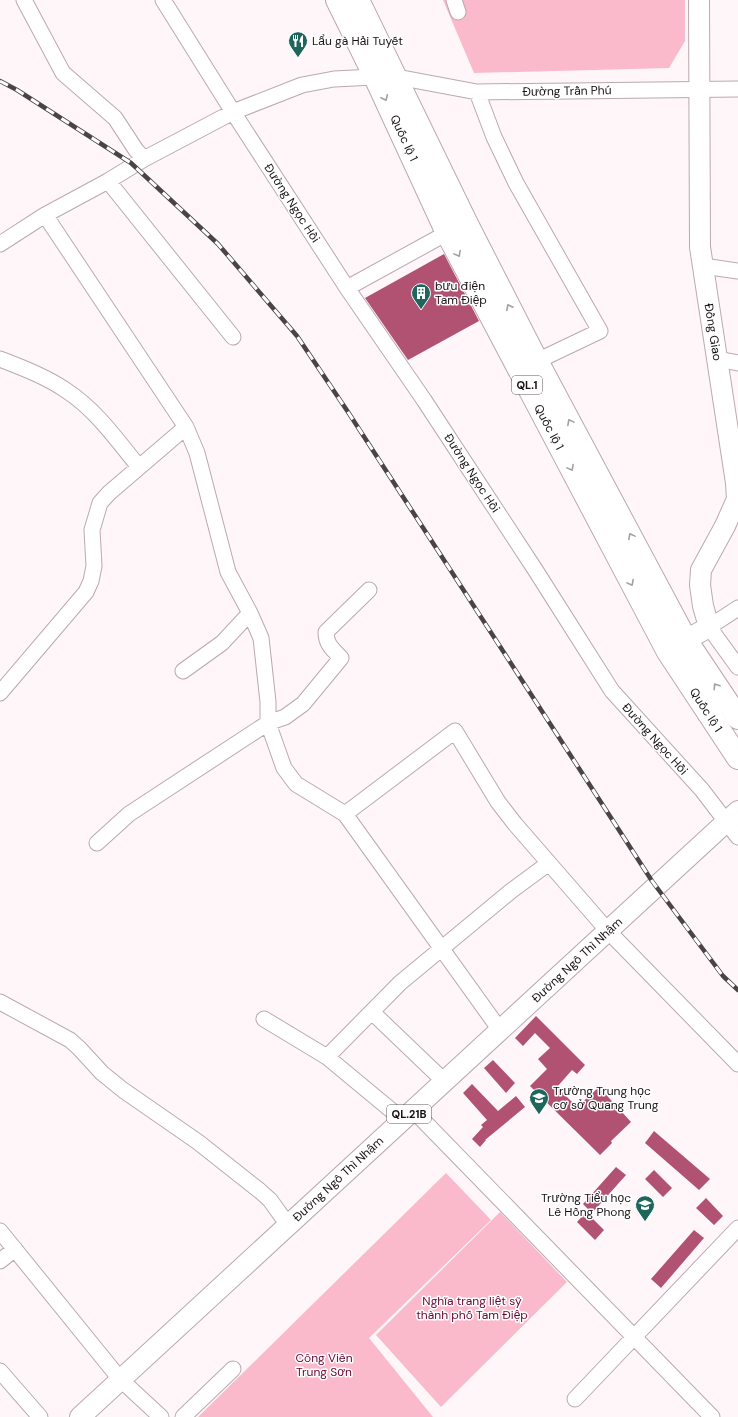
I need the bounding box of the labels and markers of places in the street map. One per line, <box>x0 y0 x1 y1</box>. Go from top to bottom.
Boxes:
restaurant icon: Lẩu gà Hải Tuyết <box>287 30 309 58</box>
place label: Lẩu gà Hải Tuyết <box>312 33 403 49</box>
place label: bưu điện Tam Điệp <box>435 278 487 308</box>
building icon: bưu điện Tam Điệp <box>410 282 432 310</box>
place label: Trường Trung học cơ sở Quang Trung <box>553 1083 659 1113</box>
school or university icon: Trường Trung học cơ sở Quang Trung <box>528 1087 550 1115</box>
place label: Trường Tiểu học Lê Hồng Phong <box>541 1190 631 1220</box>
school or university icon: Trường Tiểu học Lê Hồng Phong <box>634 1194 656 1222</box>

